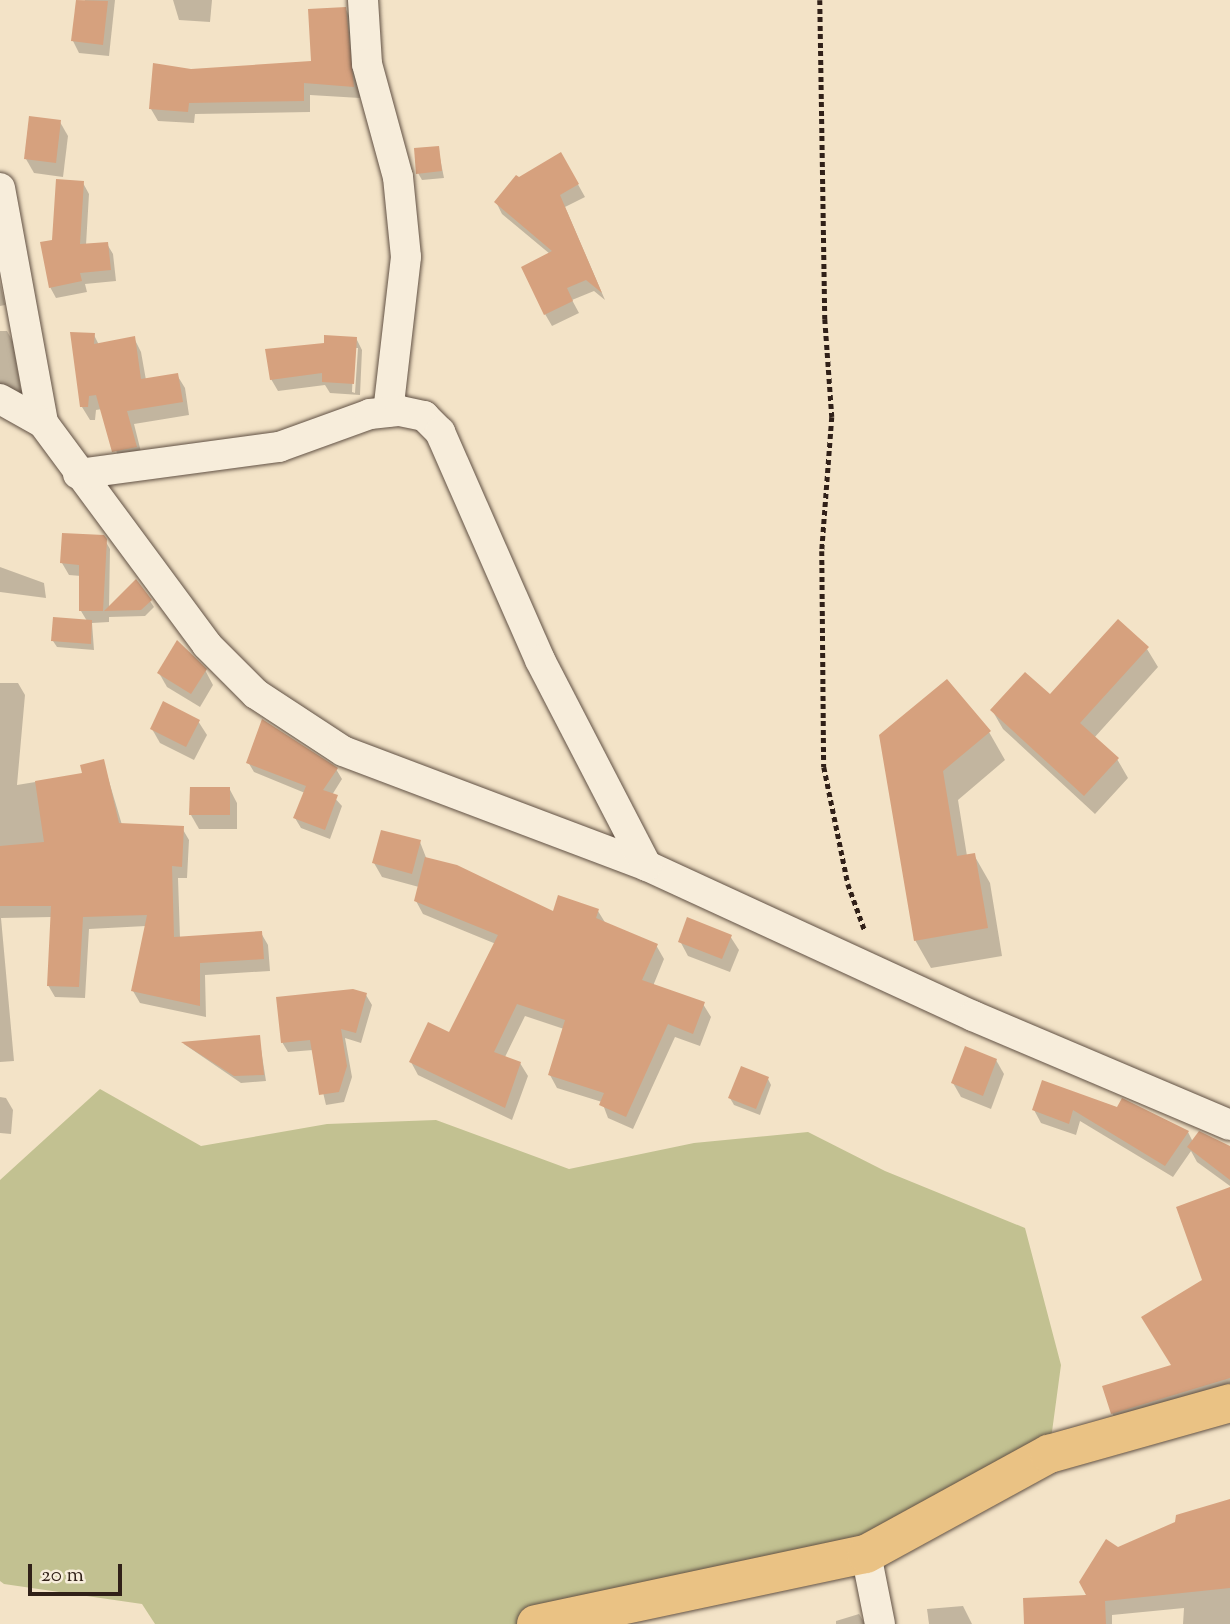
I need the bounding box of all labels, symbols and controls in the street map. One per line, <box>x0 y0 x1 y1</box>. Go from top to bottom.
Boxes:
scale bar <box>32 1550 126 1594</box>
text: 20 m <box>41 1561 84 1591</box>

